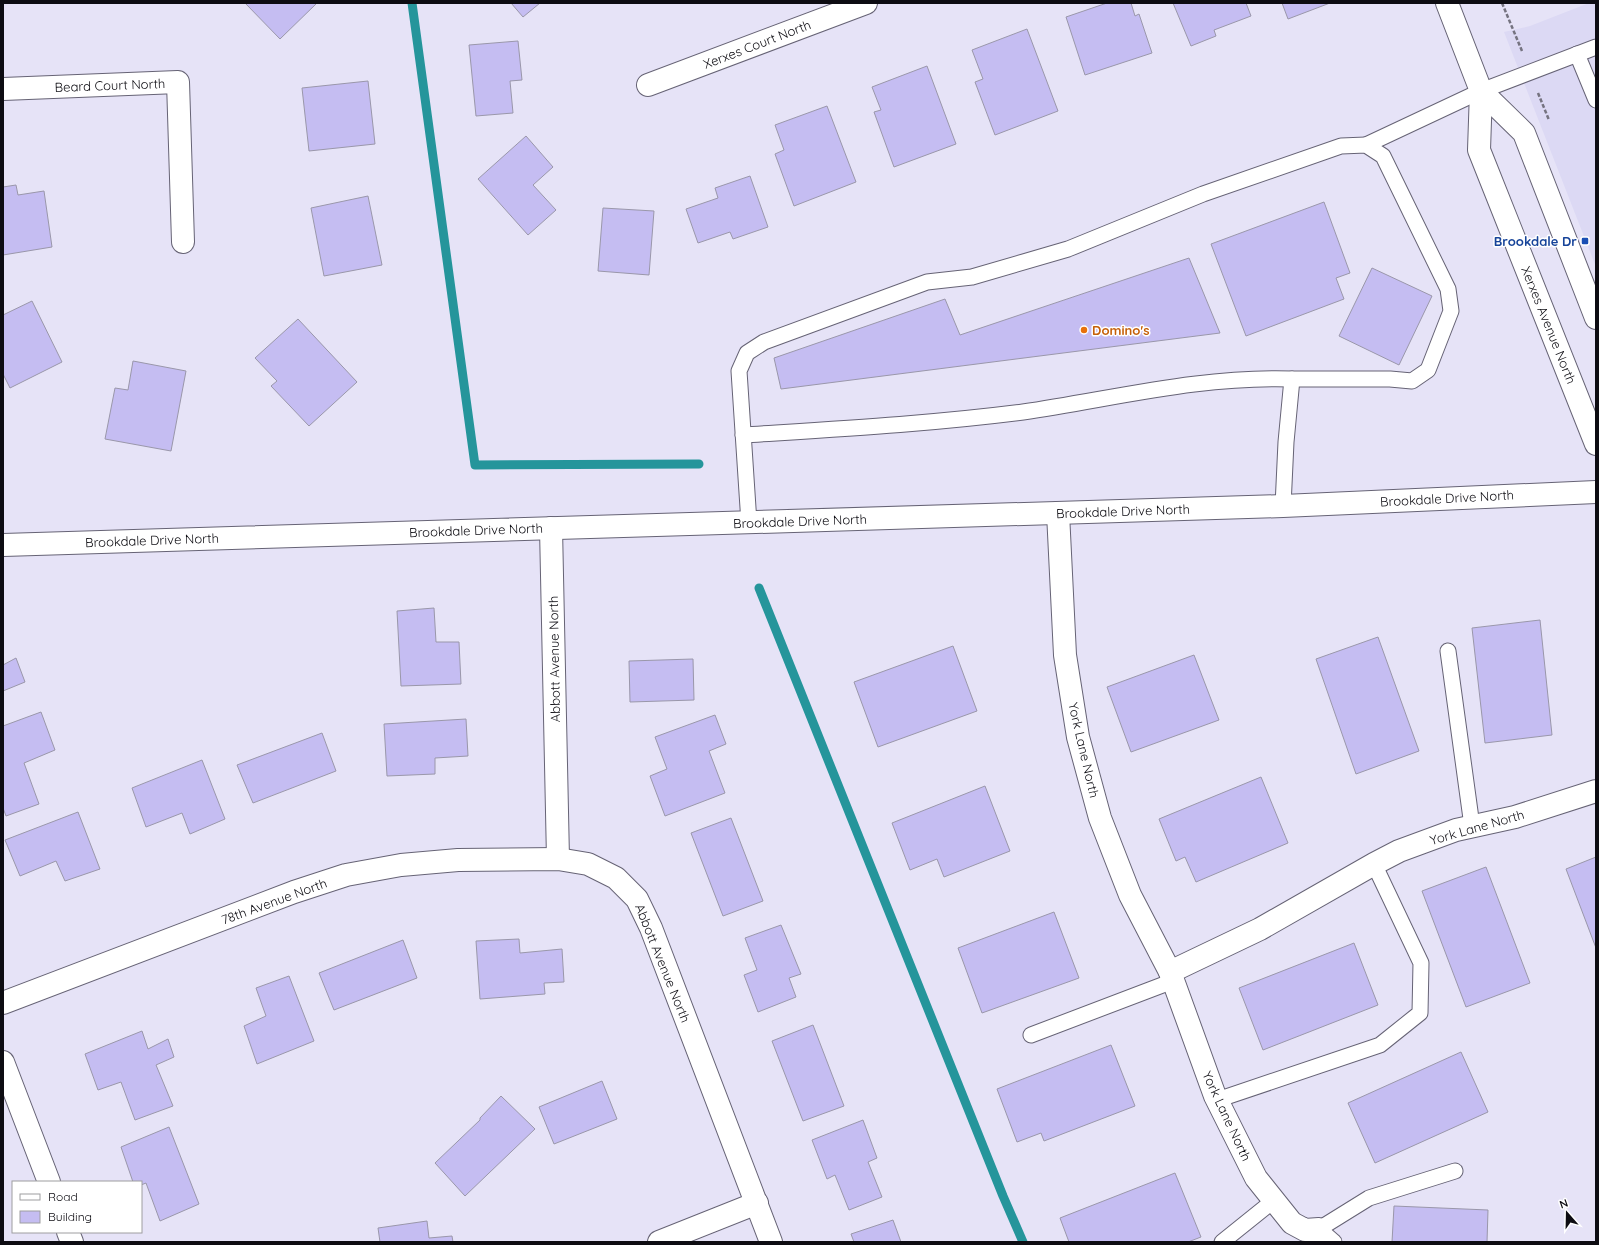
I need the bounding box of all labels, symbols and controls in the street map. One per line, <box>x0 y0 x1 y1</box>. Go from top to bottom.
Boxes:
street label: Xerxes Court North <box>701 16 813 72</box>
street label: Beard Court North <box>54 75 166 95</box>
place label: Brookdale Dr <box>1494 233 1577 249</box>
marker: Brookdale Dr <box>1580 236 1590 246</box>
street label: Xerxes Avenue North <box>1518 264 1580 386</box>
place label: Domino's <box>1092 322 1149 338</box>
marker: Domino's <box>1079 325 1089 335</box>
street label: Brookdale Drive North <box>1380 487 1514 509</box>
street label: Brookdale Drive North <box>1056 501 1190 521</box>
street label: Brookdale Drive North <box>733 511 867 531</box>
street label: Brookdale Drive North <box>409 520 543 540</box>
street label: Brookdale Drive North <box>85 530 219 550</box>
street label: Abbott Avenue North <box>545 596 563 722</box>
street label: York Lane North <box>1065 701 1103 799</box>
street label: York Lane North <box>1428 806 1526 848</box>
street label: 78th Avenue North <box>219 874 329 928</box>
street label: Abbott Avenue North <box>632 901 694 1025</box>
street label: York Lane North <box>1199 1068 1255 1164</box>
legend <box>12 1181 142 1233</box>
text: Road <box>48 1189 78 1204</box>
north arrow <box>1547 1193 1587 1233</box>
text: N <box>1557 1196 1570 1212</box>
text: Building <box>48 1209 92 1224</box>

